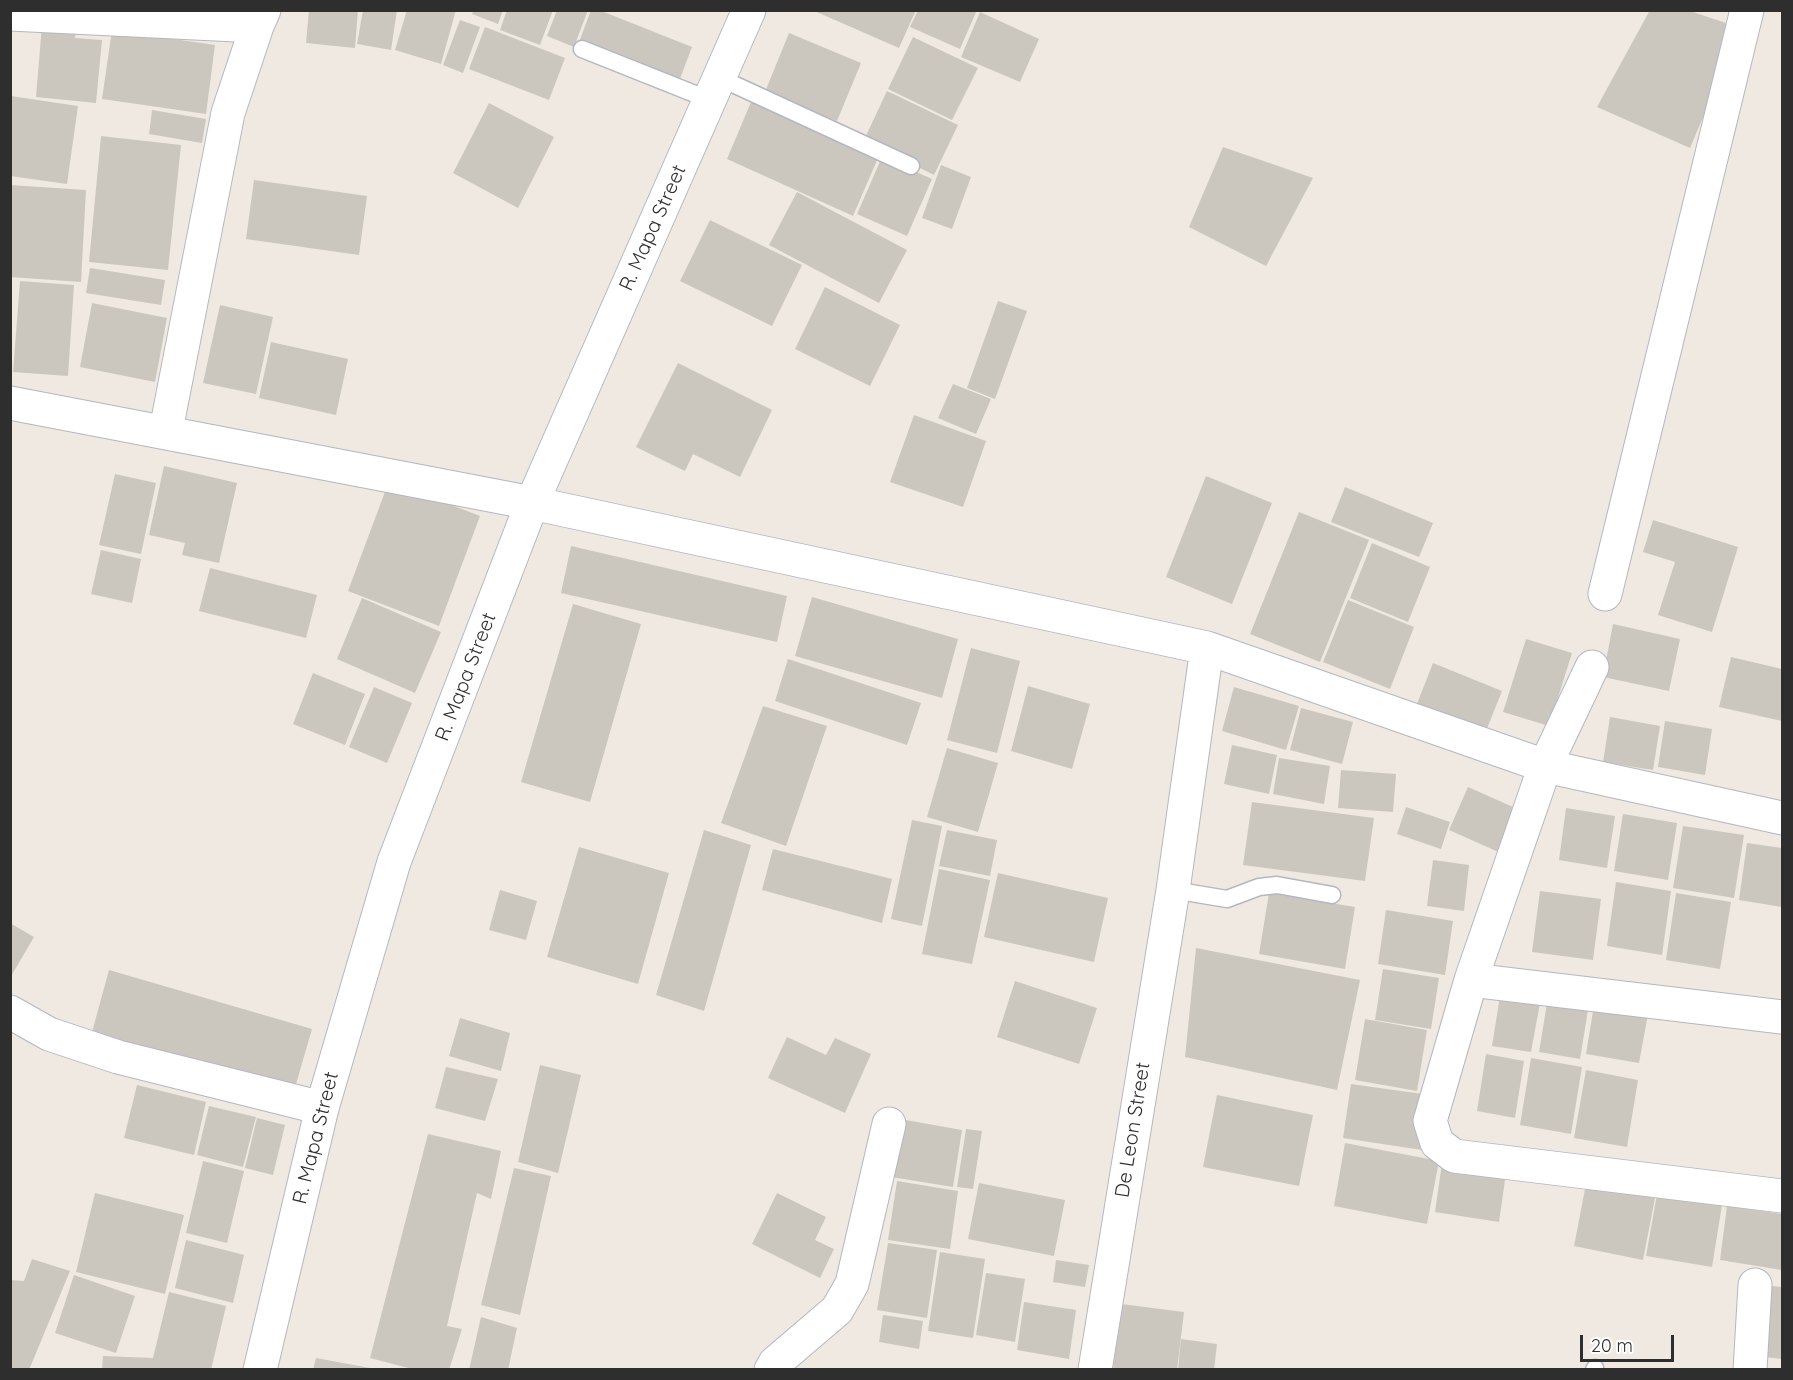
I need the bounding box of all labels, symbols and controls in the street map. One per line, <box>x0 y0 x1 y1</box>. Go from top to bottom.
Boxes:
street label: R. Mapa Street <box>614 161 692 295</box>
street label: R. Mapa Street <box>431 609 501 745</box>
street label: De Leon Street <box>1110 1060 1156 1200</box>
street label: R. Mapa Street <box>288 1069 344 1207</box>
scale bar <box>1583 1323 1678 1361</box>
text: 20 m <box>1591 1334 1633 1357</box>

